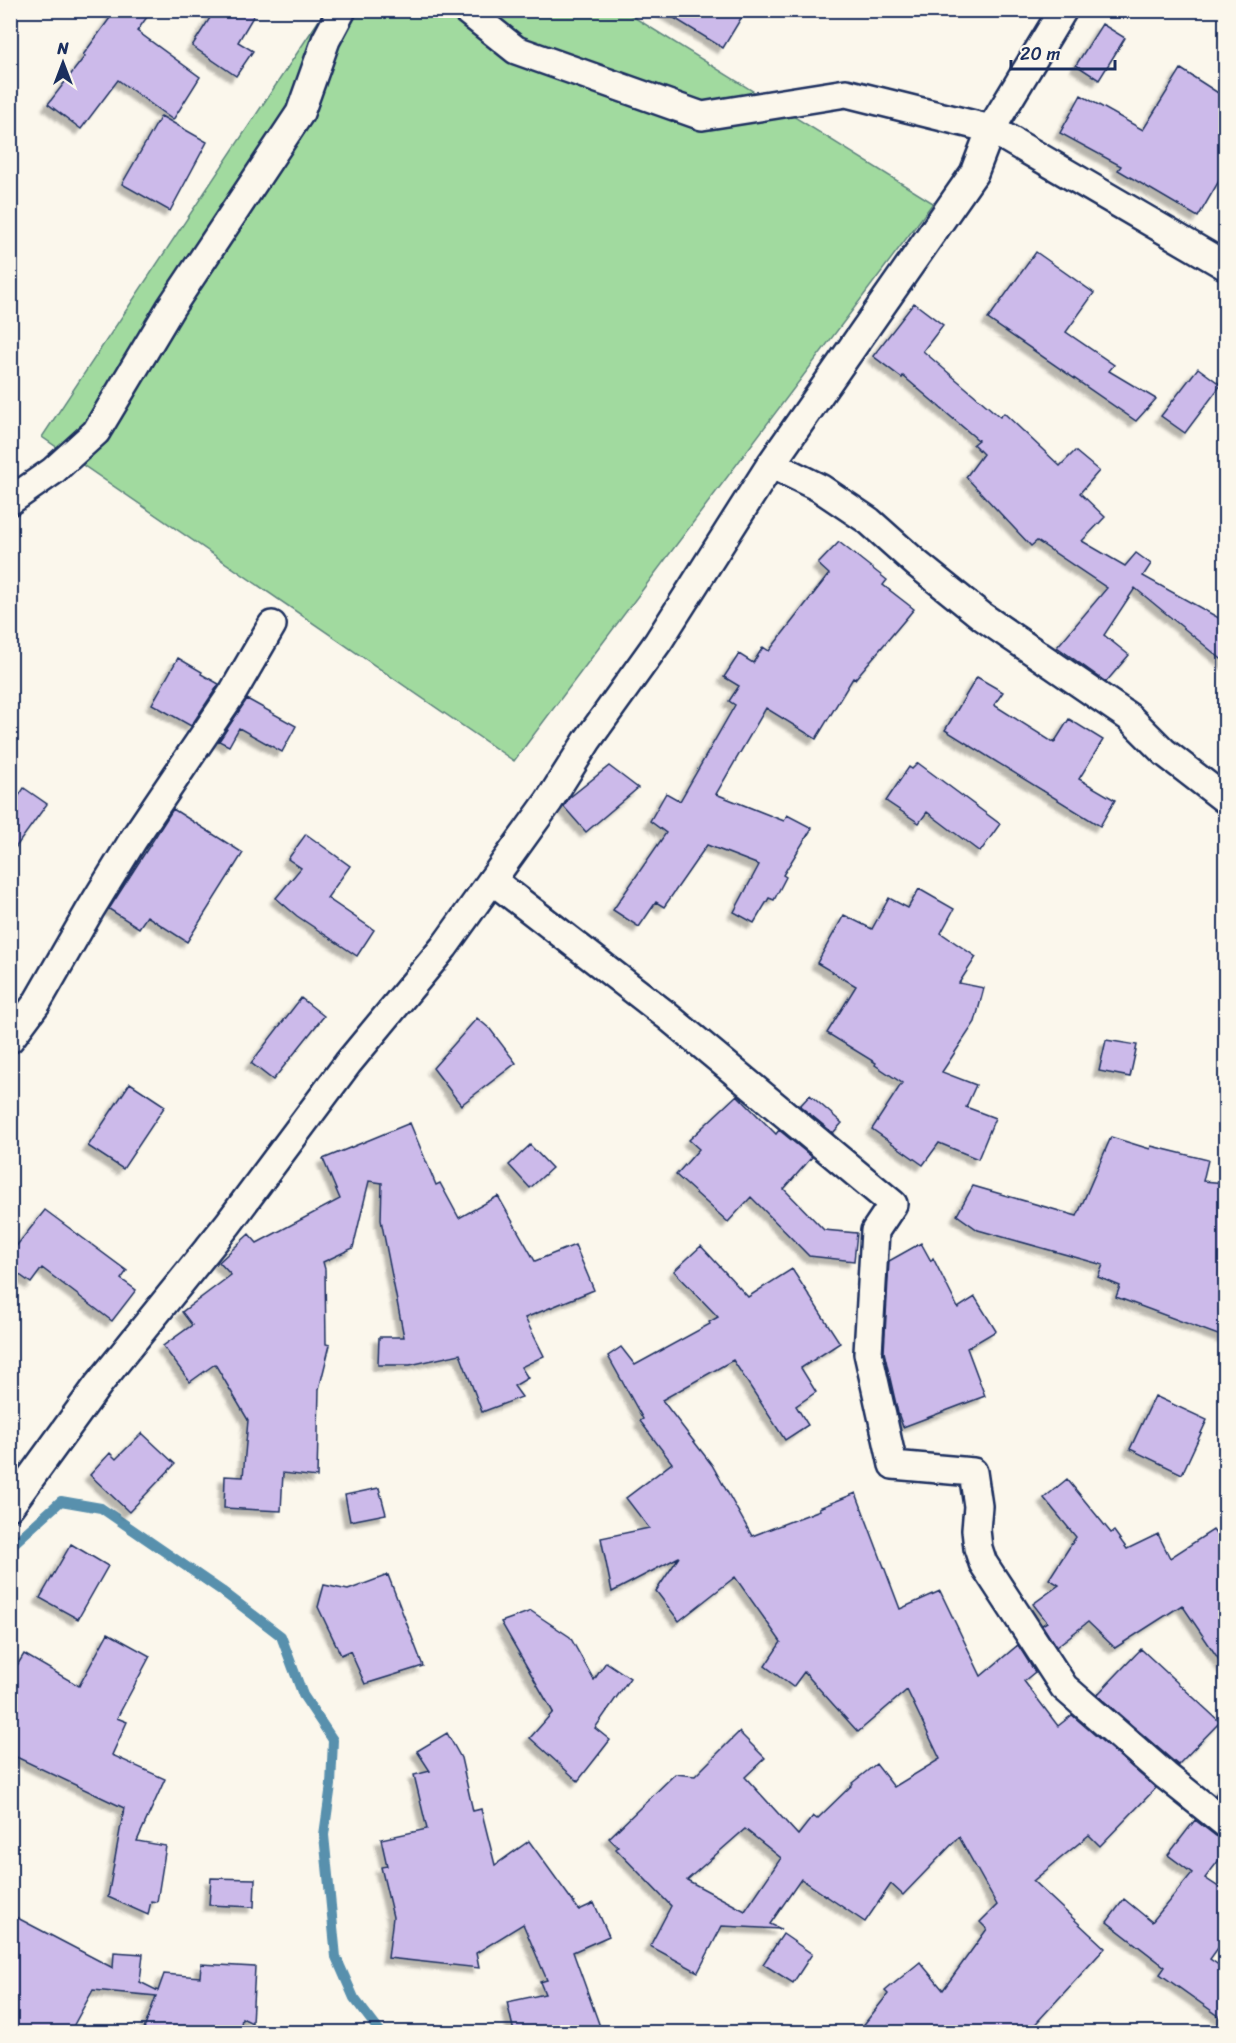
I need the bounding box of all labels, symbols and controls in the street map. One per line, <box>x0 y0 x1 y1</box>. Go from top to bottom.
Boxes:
north arrow <box>33 33 93 93</box>
scale bar <box>1011 33 1114 71</box>
text: N <box>56 34 69 63</box>
text: 20 m <box>1020 38 1060 70</box>

